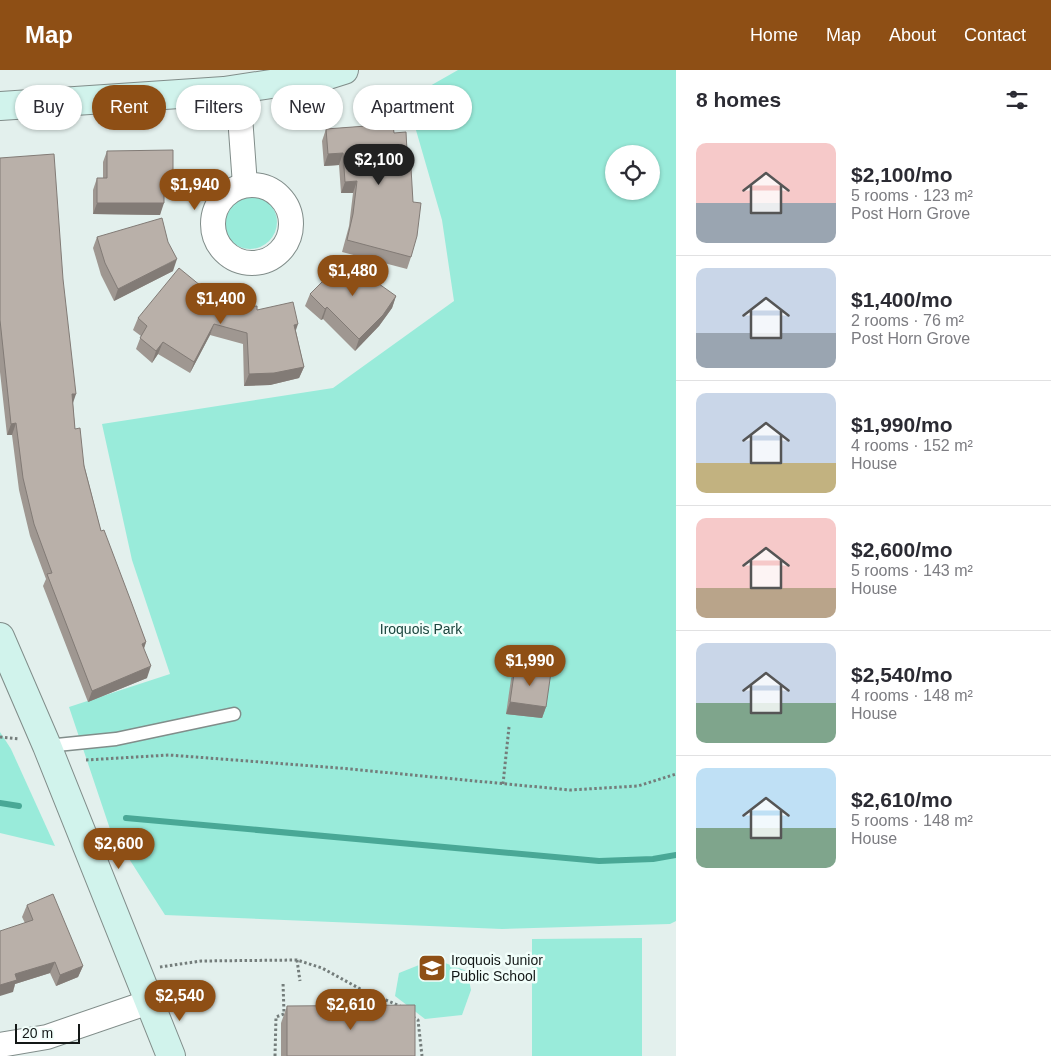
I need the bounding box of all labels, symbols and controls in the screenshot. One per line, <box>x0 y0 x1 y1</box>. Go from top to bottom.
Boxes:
text: Map <box>25 21 73 48</box>
text: Home <box>750 25 798 45</box>
text: Map <box>826 25 861 45</box>
text: About <box>889 25 936 45</box>
text: Contact <box>964 25 1026 45</box>
chip: Buy <box>15 85 82 130</box>
chip: Rent <box>92 85 166 130</box>
chip: Filters <box>176 85 261 130</box>
chip: New <box>271 85 343 130</box>
chip: Apartment <box>353 85 472 130</box>
icon: filters <box>1003 86 1031 114</box>
text: 8 homes <box>696 88 781 111</box>
pin: $2,100 <box>338 144 420 186</box>
map controls <box>605 145 660 200</box>
button: locate <box>605 145 660 200</box>
text: $2,100 <box>355 151 403 168</box>
icon: home <box>736 163 796 223</box>
text: $2,100/mo <box>851 163 953 186</box>
pin: $1,940 <box>154 168 236 211</box>
text: $1,940 <box>171 176 219 193</box>
text: 5 rooms · 123 m² <box>851 187 973 204</box>
text: Post Horn Grove <box>851 205 970 222</box>
pin: $1,480 <box>312 254 394 297</box>
text: $1,480 <box>329 262 377 279</box>
pin: $1,400 <box>180 282 262 325</box>
icon: home <box>736 288 796 348</box>
text: $1,400/mo <box>851 288 953 311</box>
text: $1,400 <box>197 290 245 307</box>
text: 2 rooms · 76 m² <box>851 312 964 329</box>
text: Post Horn Grove <box>851 330 970 347</box>
icon: home <box>736 413 796 473</box>
text: $1,990/mo <box>851 413 953 436</box>
text: 4 rooms · 152 m² <box>851 437 973 454</box>
text: House <box>851 455 897 472</box>
icon: home <box>736 538 796 598</box>
text: $2,600/mo <box>851 538 953 561</box>
text: 5 rooms · 143 m² <box>851 562 973 579</box>
text: House <box>851 580 897 597</box>
park label: Iroquois Park <box>380 621 463 637</box>
pin: $1,990 <box>489 644 571 687</box>
text: $1,990 <box>506 652 554 669</box>
icon: home <box>736 663 796 723</box>
text: $2,540/mo <box>851 663 953 686</box>
text: 4 rooms · 148 m² <box>851 687 973 704</box>
text: House <box>851 705 897 722</box>
icon: home <box>736 788 796 848</box>
text: $2,610/mo <box>851 788 953 811</box>
text: 5 rooms · 148 m² <box>851 812 973 829</box>
pin: $2,600 <box>78 828 160 870</box>
text: House <box>851 830 897 847</box>
text: $2,600 <box>95 835 143 852</box>
place label: Iroquois Junior Public School <box>451 952 543 984</box>
school or university icon: Iroquois Junior Public School <box>417 953 447 983</box>
pin: $2,540 <box>139 980 221 1022</box>
text: $2,540 <box>156 987 204 1004</box>
pin: $2,610 <box>310 988 392 1031</box>
text: $2,610 <box>327 996 375 1013</box>
scale bar <box>15 1021 80 1044</box>
text: 20 m <box>22 1025 53 1041</box>

